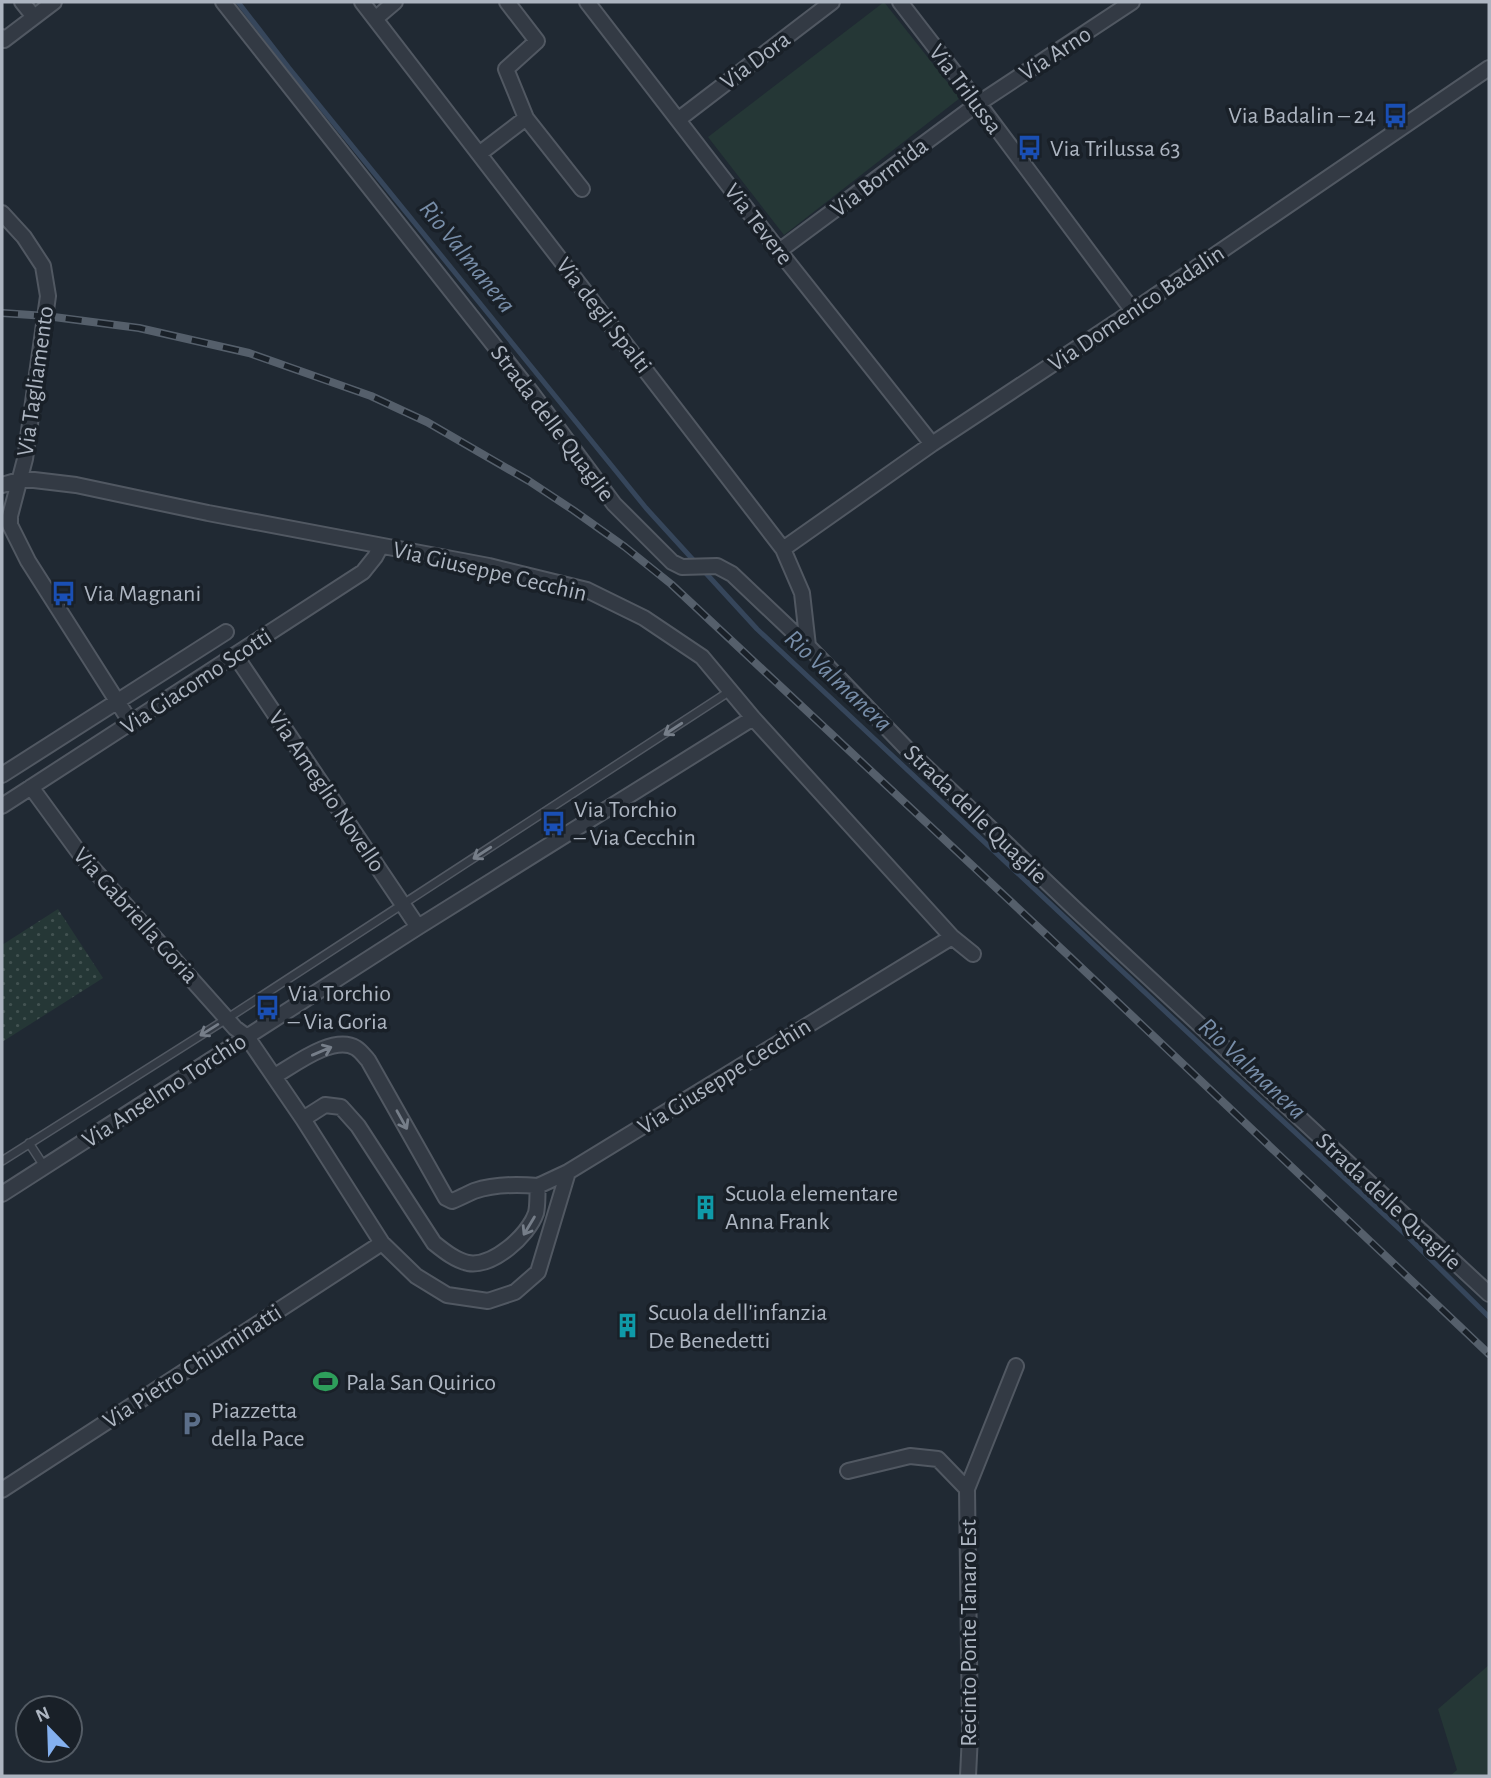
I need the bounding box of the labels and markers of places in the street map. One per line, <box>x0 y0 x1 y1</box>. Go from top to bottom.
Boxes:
bus stop icon: Via Badalin – 24 <box>1382 101 1410 129</box>
place label: Via Badalin – 24 <box>1228 104 1376 128</box>
bus stop icon: Via Trilussa 63 <box>1016 134 1044 162</box>
place label: Via Trilussa 63 <box>1050 137 1180 161</box>
bus stop icon: Via Magnani <box>50 579 78 607</box>
place label: Via Magnani <box>84 582 201 606</box>
place label: Via Torchio – Via Cecchin <box>573 798 696 850</box>
bus stop icon: Via Torchio – Via Cecchin <box>540 809 568 837</box>
place label: Via Torchio – Via Goria <box>287 982 391 1034</box>
bus stop icon: Via Torchio – Via Goria <box>254 993 282 1021</box>
place label: Scuola elementare Anna Frank <box>725 1182 898 1234</box>
building icon: Scuola elementare Anna Frank <box>691 1193 719 1221</box>
place label: Scuola dell'infanzia De Benedetti <box>648 1301 827 1353</box>
building icon: Scuola dell'infanzia De Benedetti <box>614 1312 642 1340</box>
sports icon: Pala San Quirico <box>312 1368 340 1396</box>
place label: Pala San Quirico <box>346 1371 496 1395</box>
place label: Piazzetta della Pace <box>211 1399 305 1451</box>
parking icon: Piazzetta della Pace <box>177 1410 205 1438</box>

